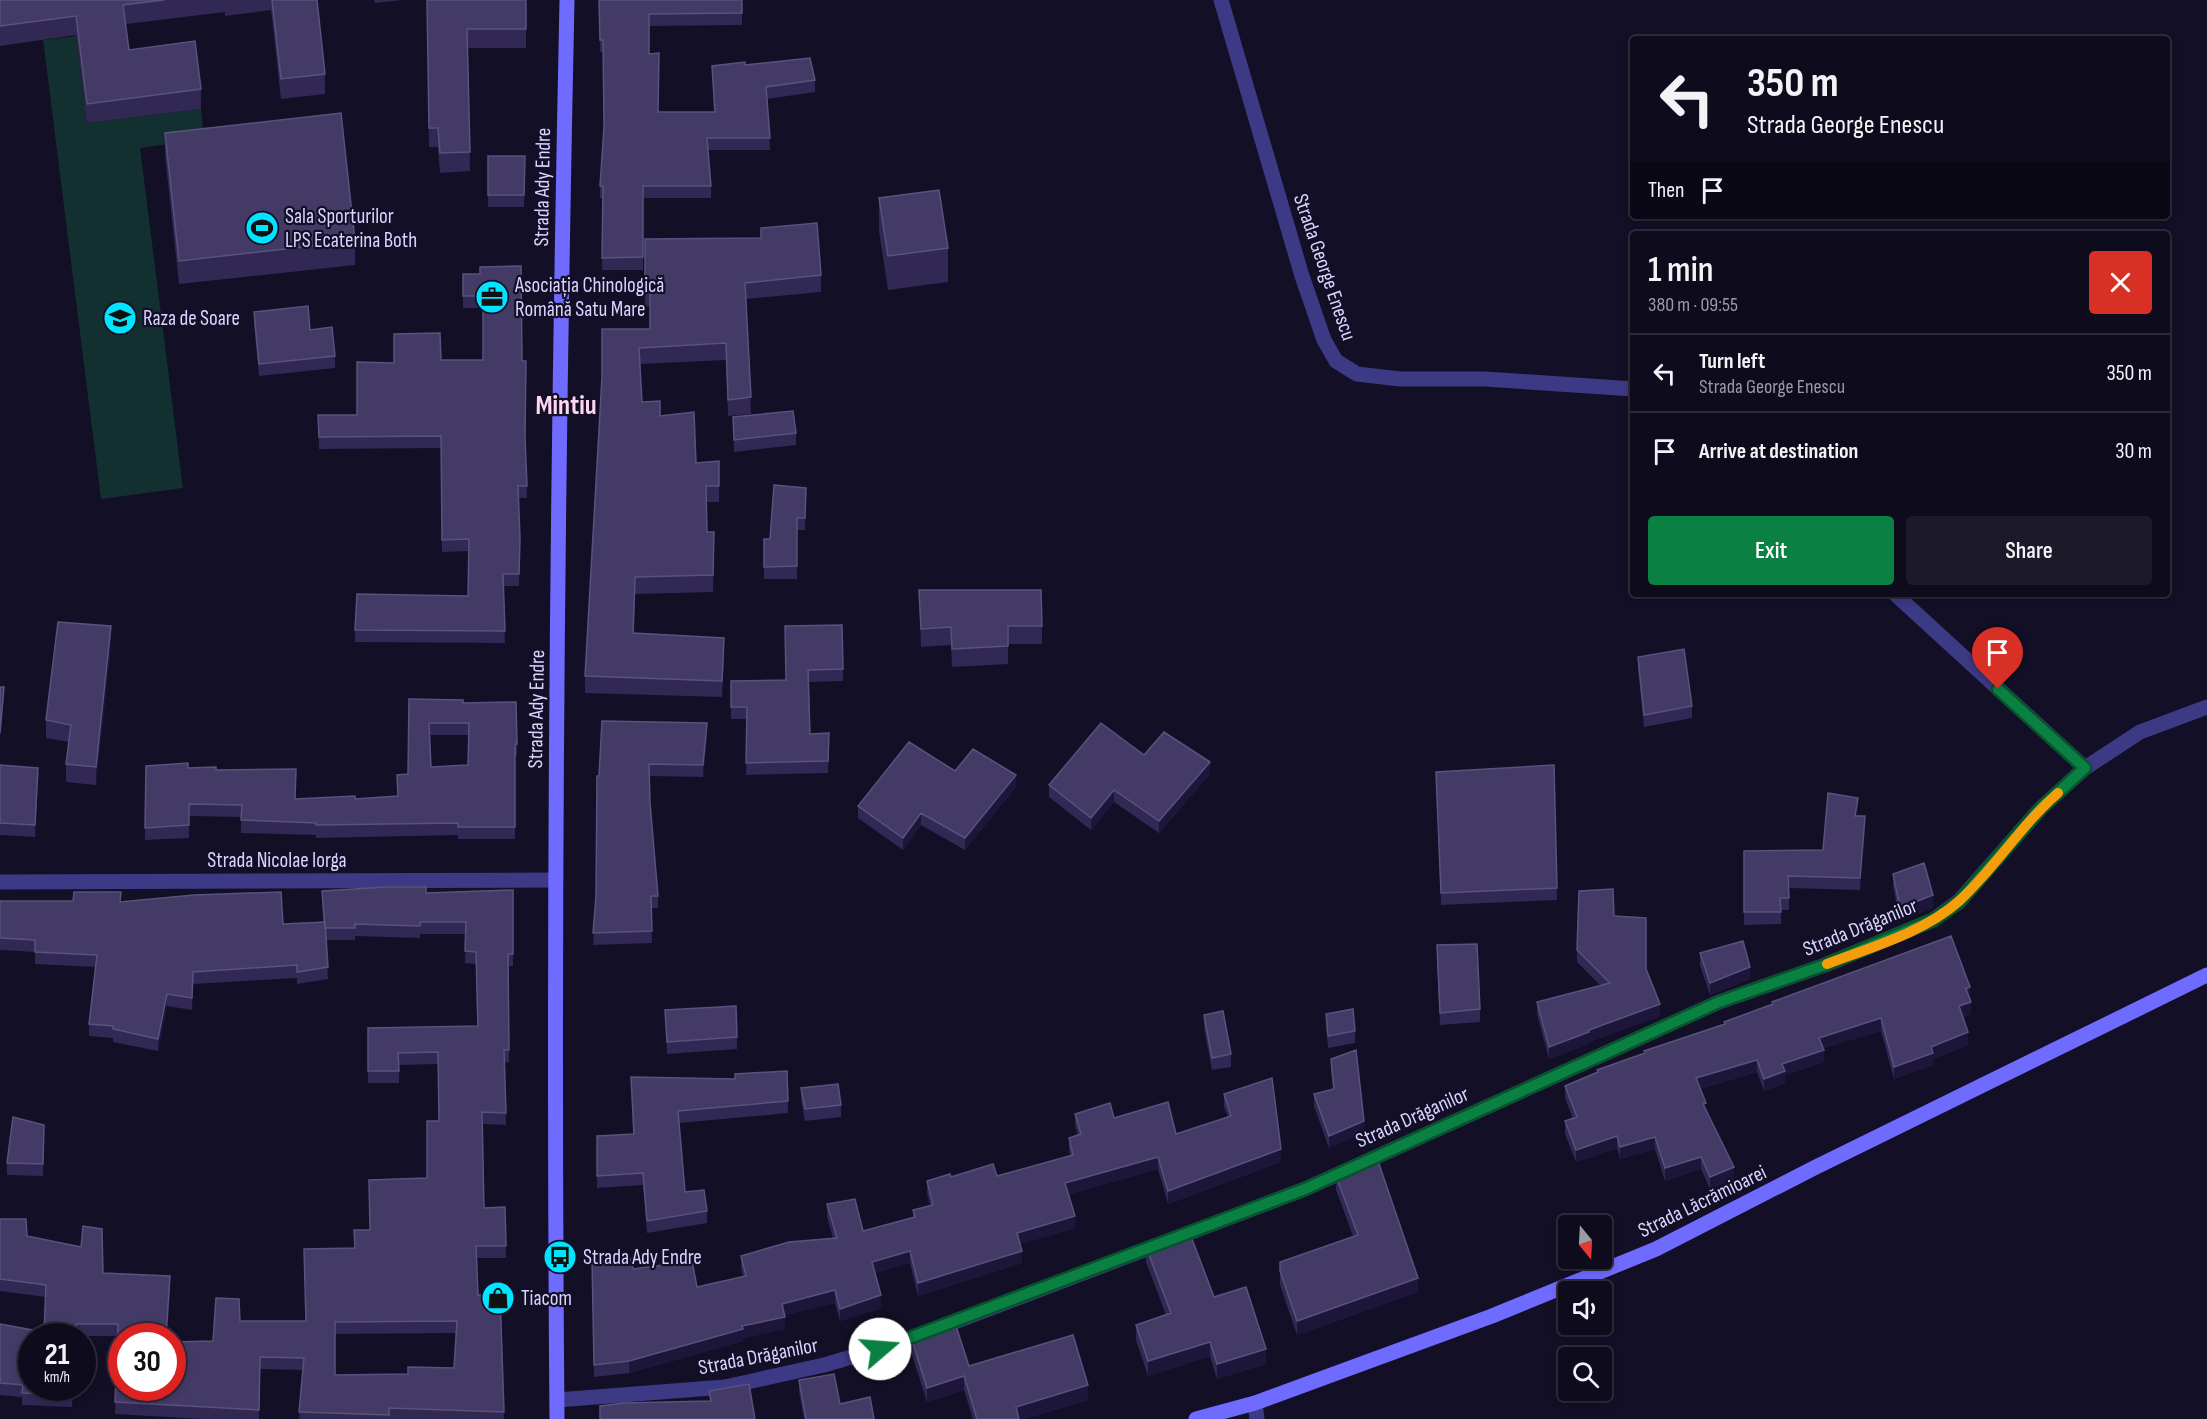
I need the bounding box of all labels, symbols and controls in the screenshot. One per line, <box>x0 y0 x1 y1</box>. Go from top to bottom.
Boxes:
text: 350 m <box>1747 58 1839 109</box>
icon: left <box>1648 60 1726 138</box>
text: Strada George Enescu <box>1747 109 1944 141</box>
street label: Strada Ady Endre <box>529 127 556 247</box>
icon: arrive <box>1696 174 1729 207</box>
text: Then <box>1648 177 1684 204</box>
street label: Strada George Enescu <box>1288 191 1361 344</box>
place label: Sala Sporturilor LPS Ecaterina Both <box>285 204 417 253</box>
sports icon: Sala Sporturilor LPS Ecaterina Both <box>244 210 280 246</box>
text: 1 min <box>1648 249 1713 292</box>
button: close <box>2089 251 2152 314</box>
place label: Asociația Chinologică Română Satu Mare <box>514 273 664 322</box>
office icon: Asociația Chinologică Română Satu Mare <box>474 279 510 315</box>
text: 380 m · 09:55 <box>1648 293 1738 317</box>
school or university icon: Raza de Soare <box>102 300 138 336</box>
place label: Raza de Soare <box>143 306 240 331</box>
text: Turn left <box>1699 348 1765 375</box>
icon: left <box>1648 357 1681 390</box>
text: 350 m <box>2107 360 2152 387</box>
text: Strada George Enescu <box>1699 375 1845 399</box>
district label: Mintiu <box>536 390 596 422</box>
icon: arrive <box>1648 435 1681 468</box>
text: Arrive at destination <box>1699 438 1858 465</box>
text: 30 m <box>2115 438 2152 465</box>
button: Exit <box>1648 516 1894 585</box>
button: Share <box>1906 516 2152 585</box>
pin <box>1972 627 2023 689</box>
icon: arrive <box>1981 636 2014 669</box>
street label: Strada Ady Endre <box>523 649 550 769</box>
street label: Strada Nicolae Iorga <box>207 848 347 873</box>
street label: Strada Drăganilor <box>1799 893 1921 962</box>
street label: Strada Drăganilor <box>1352 1081 1473 1154</box>
street label: Strada Lăcrămioarei <box>1634 1160 1770 1243</box>
north arrow <box>1558 1215 1612 1269</box>
map controls <box>1558 1215 1612 1401</box>
bus stop icon: Strada Ady Endre <box>542 1239 578 1275</box>
place label: Strada Ady Endre <box>583 1245 702 1270</box>
shop icon: Tiacom <box>480 1280 516 1316</box>
button: sound <box>1558 1281 1612 1335</box>
place label: Tiacom <box>521 1286 572 1311</box>
position arrow <box>848 1317 912 1381</box>
speed limit sign: 30 <box>108 1323 186 1401</box>
street label: Strada Drăganilor <box>696 1333 820 1380</box>
text: 21 <box>45 1337 69 1373</box>
button: search <box>1558 1347 1612 1401</box>
text: km/h <box>44 1368 70 1387</box>

